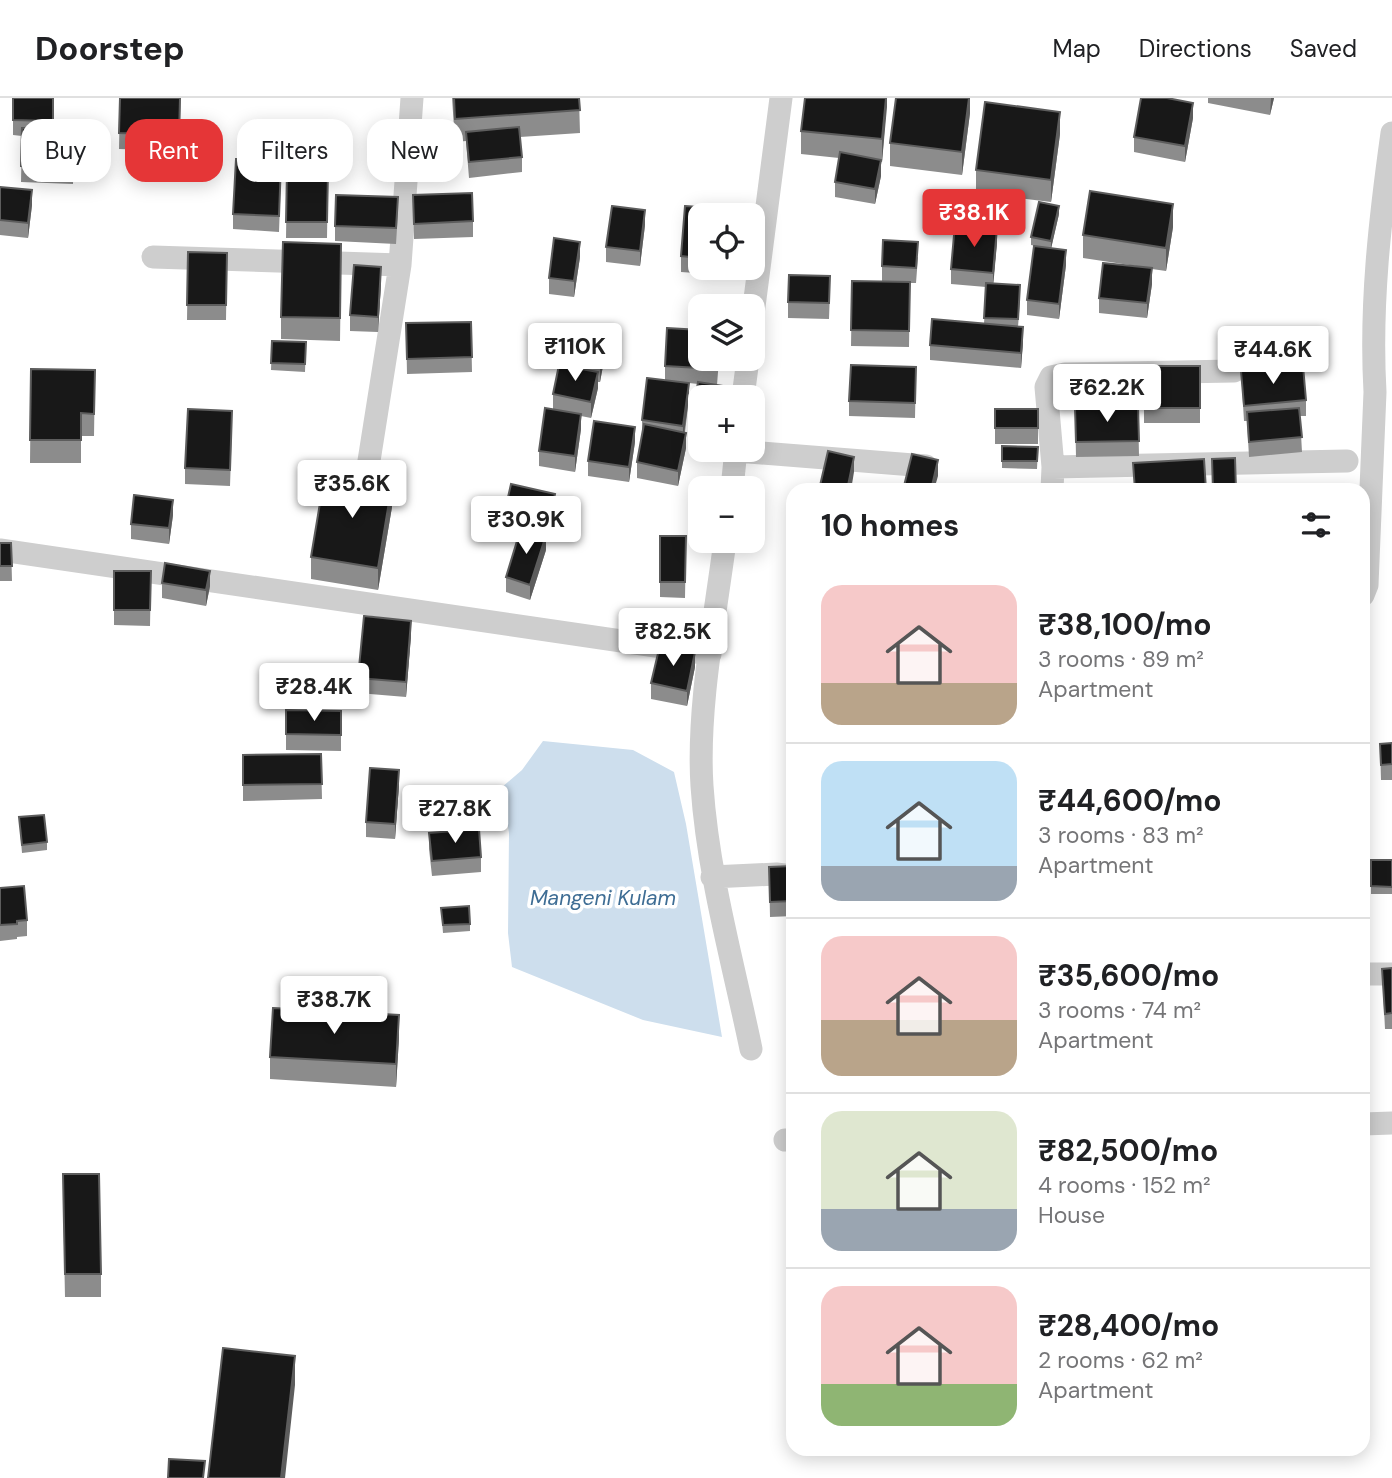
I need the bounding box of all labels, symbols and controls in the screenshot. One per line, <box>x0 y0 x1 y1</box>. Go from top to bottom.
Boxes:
text: Doorstep <box>35 27 185 70</box>
text: Map <box>1053 33 1101 64</box>
text: Directions <box>1139 33 1252 64</box>
text: Saved <box>1290 33 1357 64</box>
chip: Buy <box>21 119 111 182</box>
chip: Rent <box>125 119 223 182</box>
chip: Filters <box>237 119 353 182</box>
chip: New <box>367 119 463 182</box>
pin: ₹38.1K <box>917 190 1031 249</box>
text: ₹38.1K <box>938 197 1010 227</box>
map controls <box>688 203 765 553</box>
button: locate <box>688 203 765 280</box>
button: layers <box>688 294 765 371</box>
pin: ₹110K <box>526 324 624 383</box>
pin: ₹44.6K <box>1216 327 1330 386</box>
text: ₹110K <box>544 331 606 361</box>
text: ₹44.6K <box>1234 334 1312 364</box>
pin: ₹62.2K <box>1050 364 1164 424</box>
text: ₹62.2K <box>1069 372 1145 402</box>
button: + <box>688 385 765 462</box>
pin: ₹35.6K <box>295 460 409 520</box>
text: ₹35.6K <box>313 468 391 498</box>
button: − <box>688 476 765 553</box>
pin: ₹30.9K <box>469 496 583 556</box>
text: ₹30.9K <box>487 504 565 534</box>
text: 10 homes <box>821 506 959 545</box>
icon: filters <box>1297 506 1335 544</box>
text: ₹38,100/mo <box>1038 605 1212 644</box>
pin: ₹82.5K <box>616 608 730 668</box>
icon: home <box>877 613 961 697</box>
text: ₹82.5K <box>635 616 711 646</box>
text: 3 rooms · 89 m² <box>1038 644 1204 674</box>
pin: ₹28.4K <box>257 664 371 723</box>
text: ₹28.4K <box>275 671 353 701</box>
text: Apartment <box>1038 674 1153 704</box>
text: ₹44,600/mo <box>1038 781 1222 820</box>
pin: ₹27.8K <box>398 786 512 845</box>
icon: home <box>877 789 961 873</box>
text: ₹27.8K <box>418 793 492 823</box>
text: 3 rooms · 83 m² <box>1038 820 1204 850</box>
text: Apartment <box>1038 850 1153 880</box>
water label: Mangeni Kulam <box>530 884 676 912</box>
text: ₹35,600/mo <box>1038 956 1219 995</box>
icon: home <box>877 964 961 1048</box>
pin: ₹38.7K <box>277 976 391 1036</box>
text: ₹38.7K <box>296 984 372 1014</box>
text: 3 rooms · 74 m² <box>1038 995 1201 1025</box>
text: Apartment <box>1038 1025 1153 1055</box>
text: ₹82,500/mo <box>1038 1131 1218 1170</box>
icon: home <box>877 1139 961 1223</box>
text: 4 rooms · 152 m² <box>1038 1170 1211 1200</box>
text: House <box>1038 1200 1105 1230</box>
text: ₹28,400/mo <box>1038 1306 1219 1345</box>
icon: home <box>877 1314 961 1398</box>
text: 2 rooms · 62 m² <box>1038 1345 1203 1375</box>
text: Apartment <box>1038 1375 1153 1405</box>

